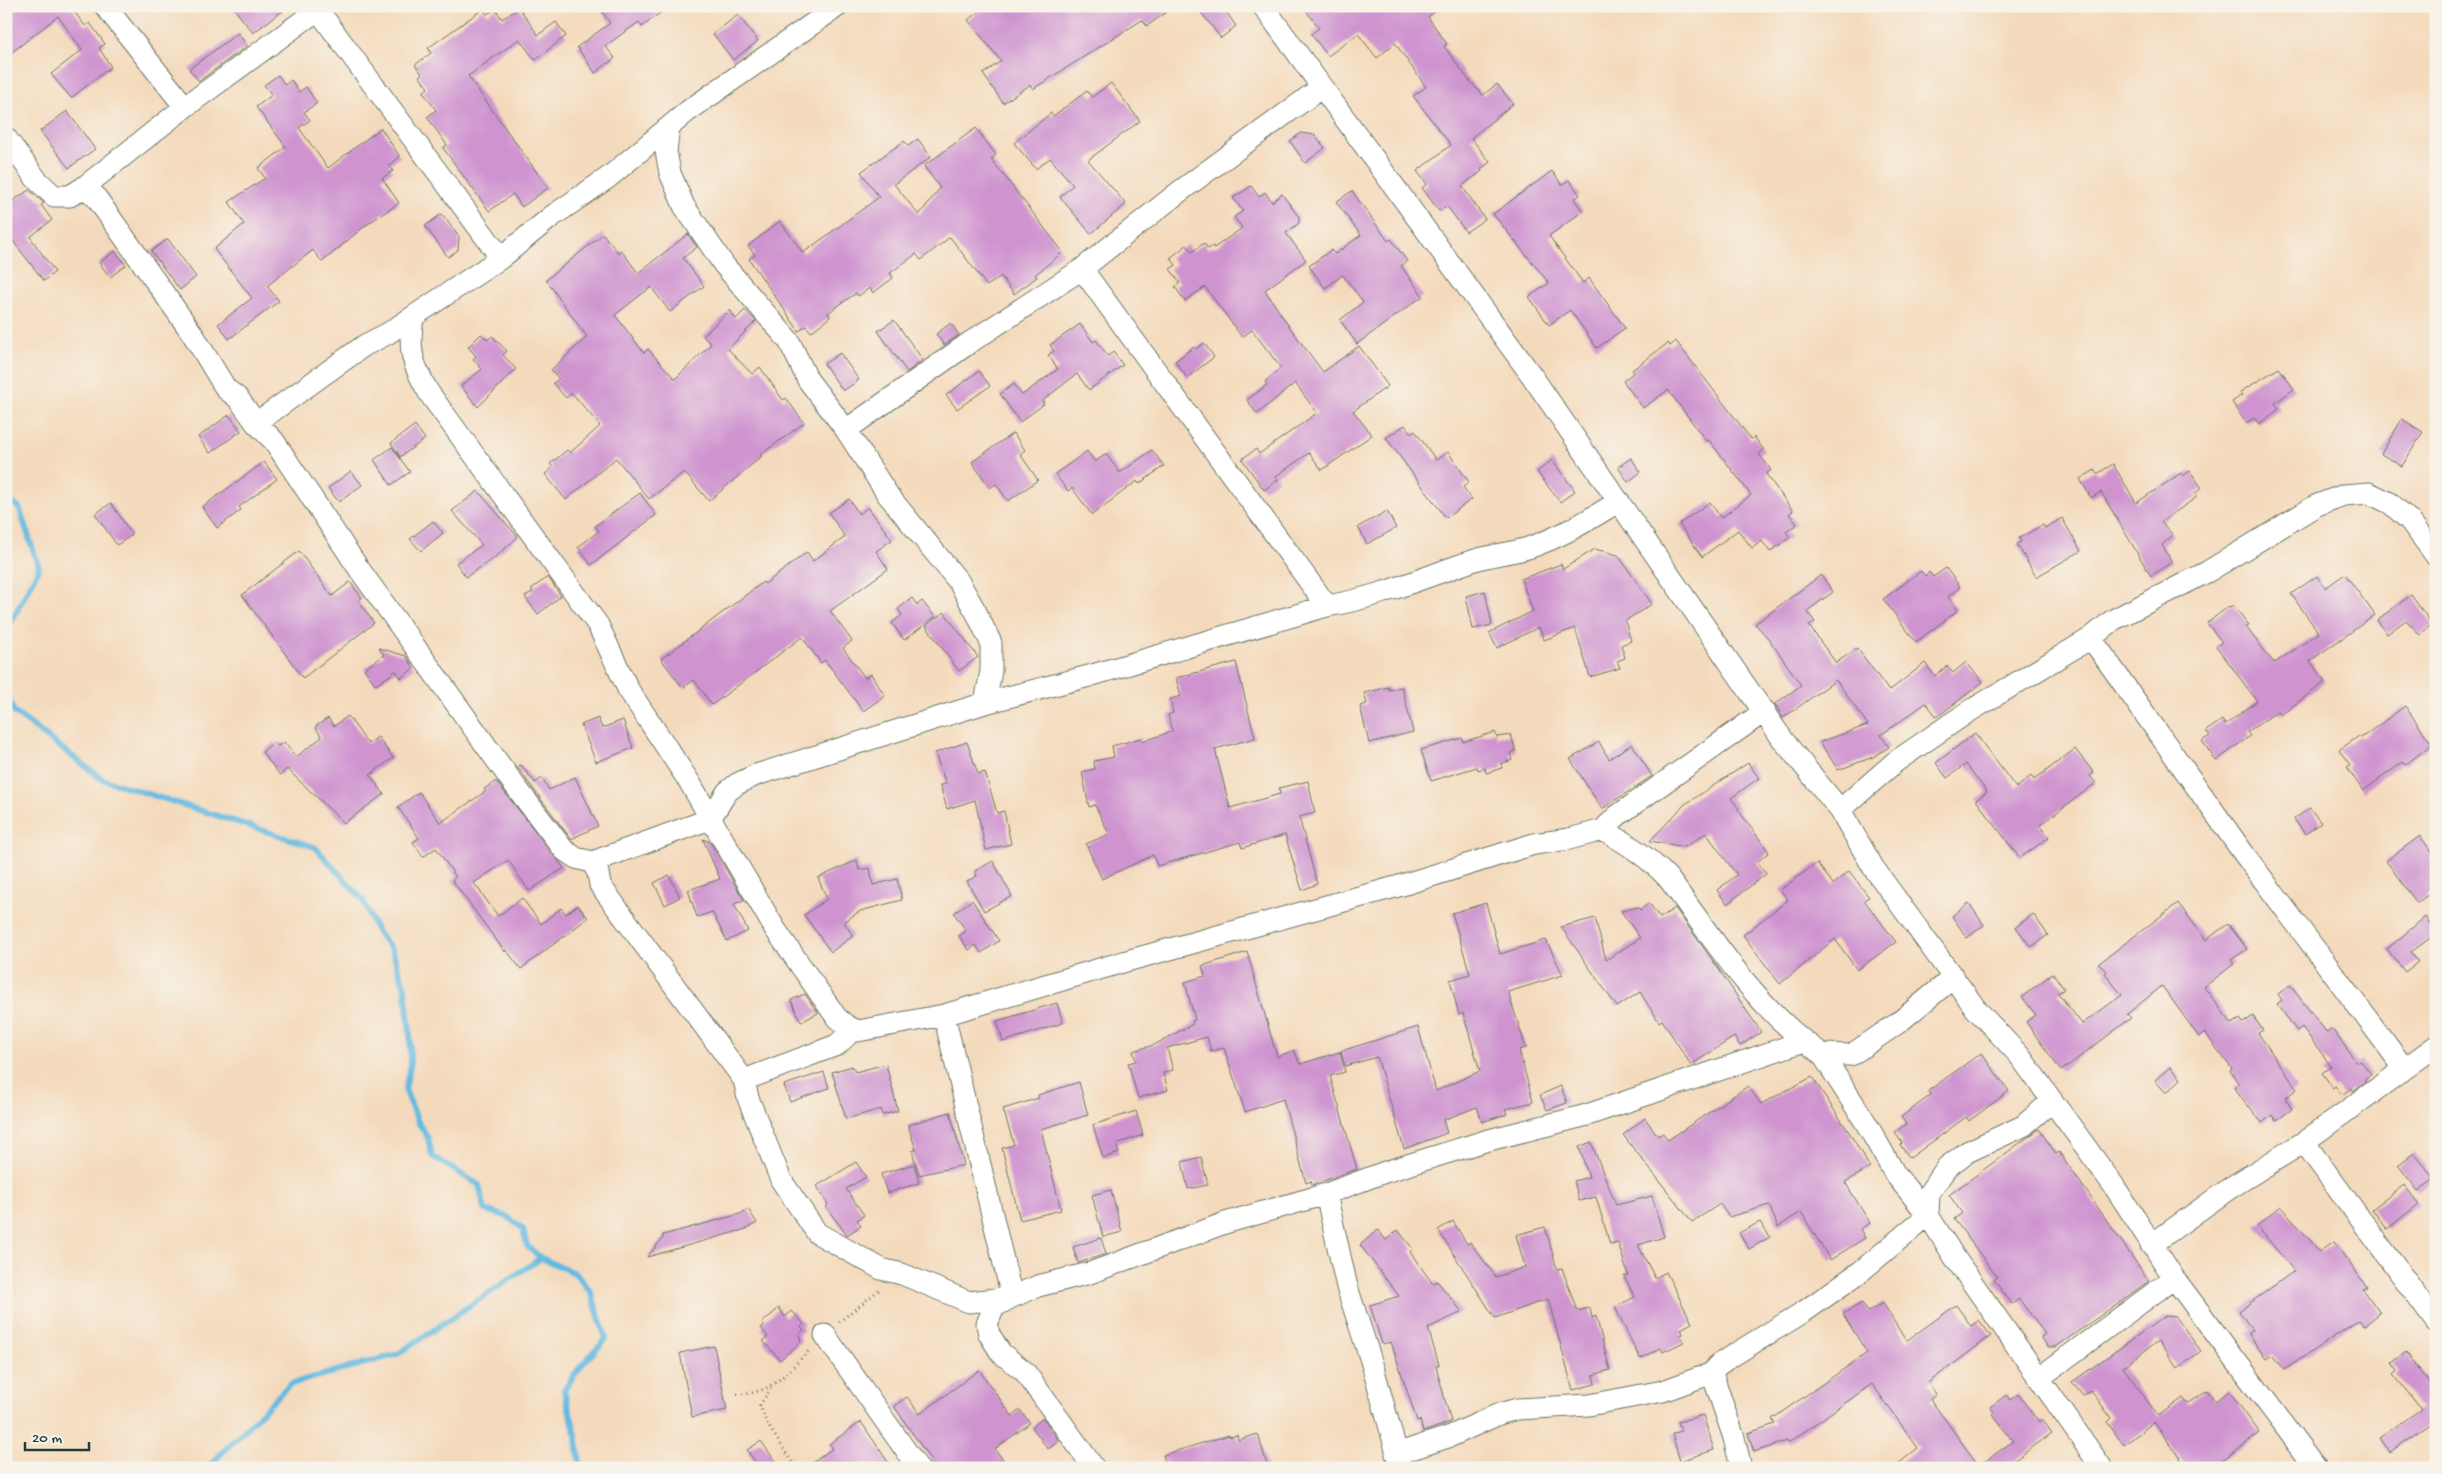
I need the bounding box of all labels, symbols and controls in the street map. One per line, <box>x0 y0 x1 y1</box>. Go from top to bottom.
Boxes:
scale bar <box>25 1419 89 1451</box>
text: 20 m <box>32 1430 62 1448</box>

